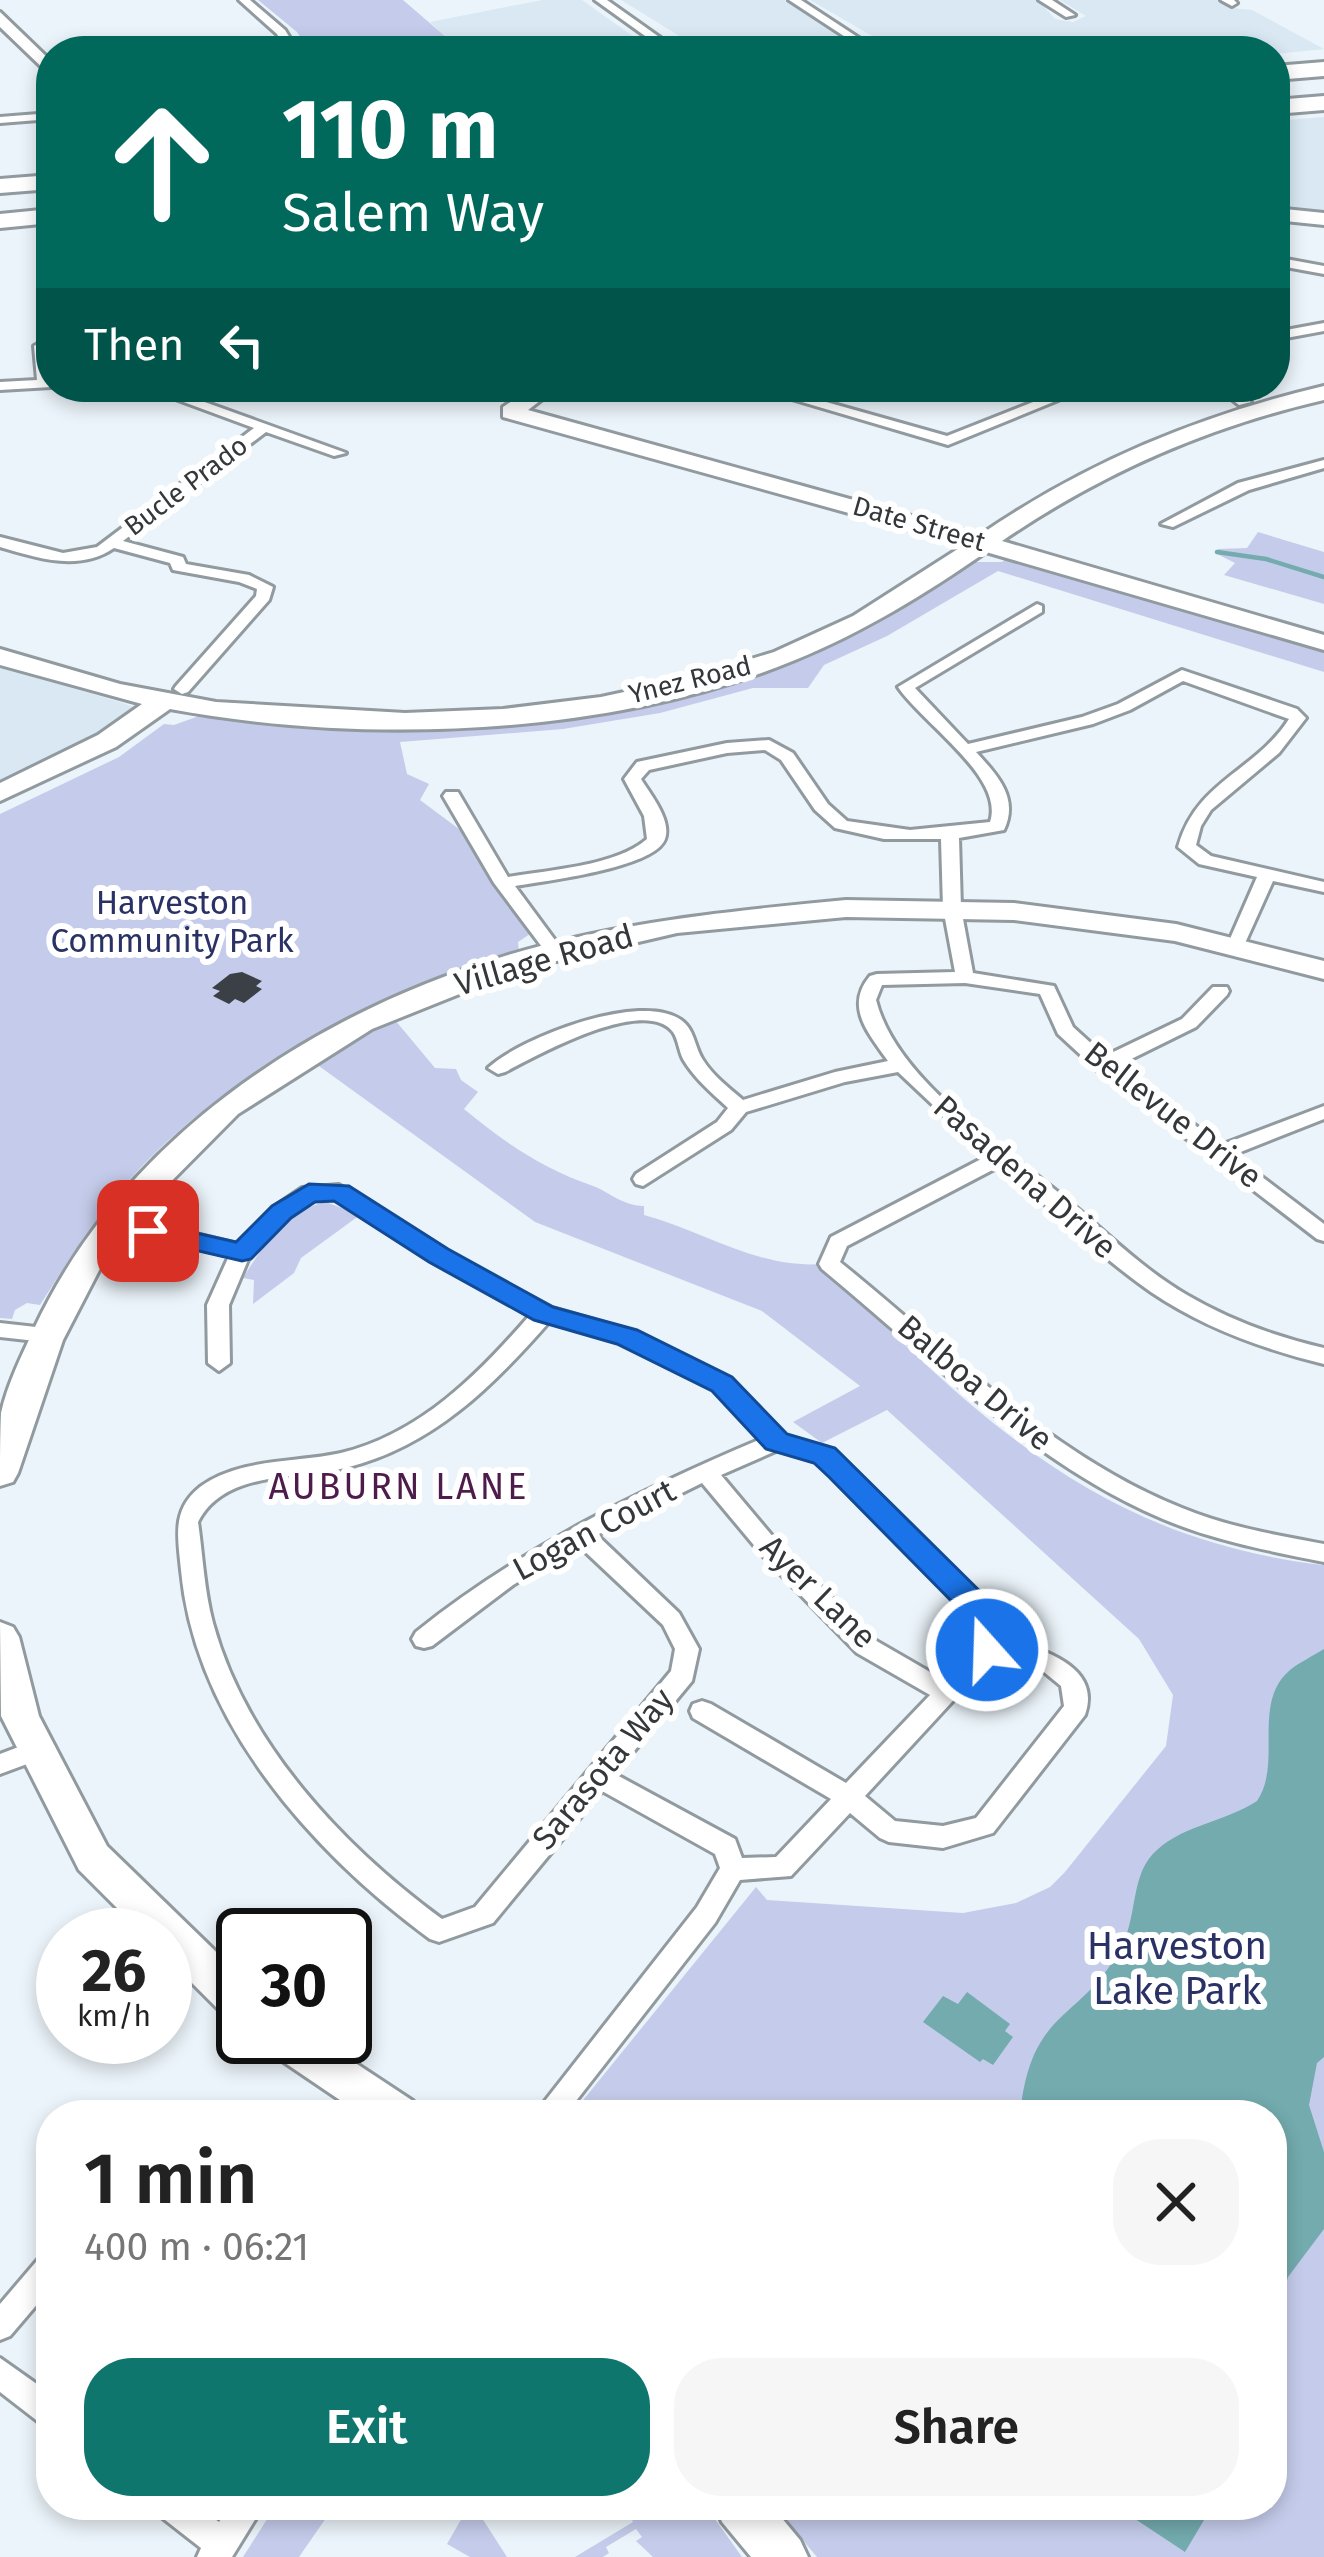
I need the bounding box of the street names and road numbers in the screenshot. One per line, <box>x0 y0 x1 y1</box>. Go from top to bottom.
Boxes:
street label: Bucle Prado <box>118 429 254 543</box>
street label: Date Street <box>849 490 989 558</box>
street label: Ynez Road <box>625 649 755 711</box>
street label: Village Road <box>450 915 638 1005</box>
street label: Bellevue Drive <box>1076 1033 1270 1197</box>
street label: Pasadena Drive <box>925 1087 1125 1267</box>
street label: Balboa Drive <box>889 1307 1061 1459</box>
street label: Logan Court <box>506 1470 682 1590</box>
street label: Ayer Lane <box>752 1527 884 1657</box>
street label: Sarasota Way <box>524 1680 682 1858</box>

